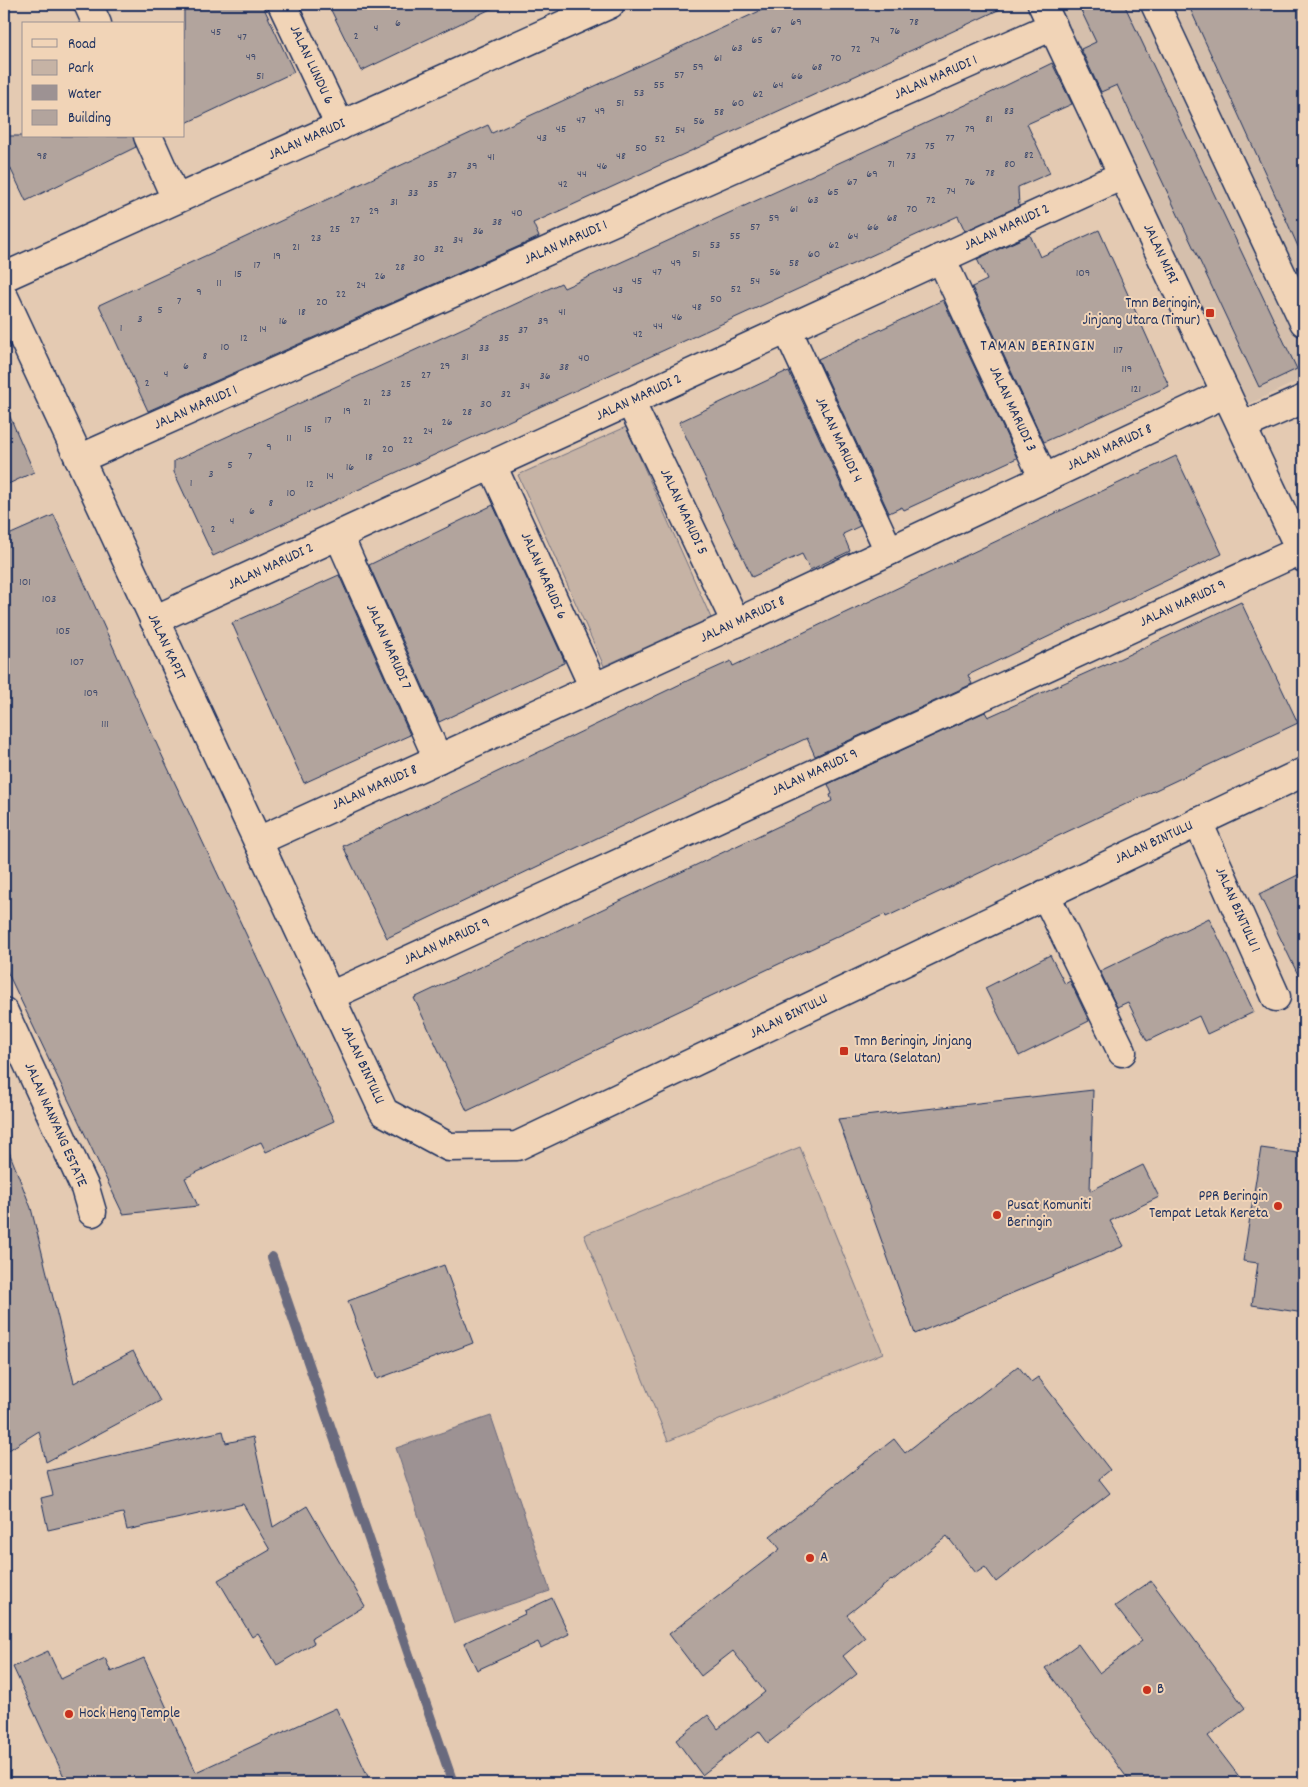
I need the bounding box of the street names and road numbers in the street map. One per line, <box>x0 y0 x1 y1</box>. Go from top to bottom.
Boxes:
street label: JALAN LUNDU 6 <box>283 22 339 108</box>
street label: JALAN MARUDI 1 <box>891 50 981 106</box>
street label: JALAN MARUDI <box>265 113 350 167</box>
street label: JALAN MARUDI 2 <box>960 198 1054 258</box>
street label: JALAN MARUDI 1 <box>521 215 611 271</box>
street label: JALAN MIRI <box>1136 220 1184 288</box>
street label: JALAN MARUDI 3 <box>982 362 1042 456</box>
street label: JALAN MARUDI 2 <box>592 368 686 428</box>
street label: JALAN MARUDI 1 <box>151 380 241 436</box>
street label: JALAN MARUDI 4 <box>809 393 867 487</box>
street label: JALAN MARUDI 8 <box>1064 419 1156 477</box>
street label: JALAN MARUDI 5 <box>653 465 713 559</box>
street label: JALAN MARUDI 6 <box>514 529 572 623</box>
street label: JALAN MARUDI 2 <box>224 537 318 597</box>
street label: JALAN MARUDI 9 <box>1136 574 1230 634</box>
street label: JALAN MARUDI 8 <box>697 591 789 649</box>
street label: JALAN MARUDI 7 <box>359 601 417 694</box>
street label: JALAN KAPIT <box>141 610 191 684</box>
street label: JALAN MARUDI 9 <box>768 743 862 803</box>
street label: JALAN MARUDI 8 <box>328 759 422 817</box>
street label: JALAN BINTULU <box>1111 815 1197 871</box>
street label: JALAN BINTULU 1 <box>1208 864 1266 956</box>
street label: JALAN MARUDI 9 <box>400 912 494 972</box>
street label: JALAN BINTULU <box>746 989 832 1045</box>
street label: JALAN BINTULU <box>334 1022 390 1108</box>
street label: JALAN NANYANG ESTATE <box>18 1059 92 1191</box>

